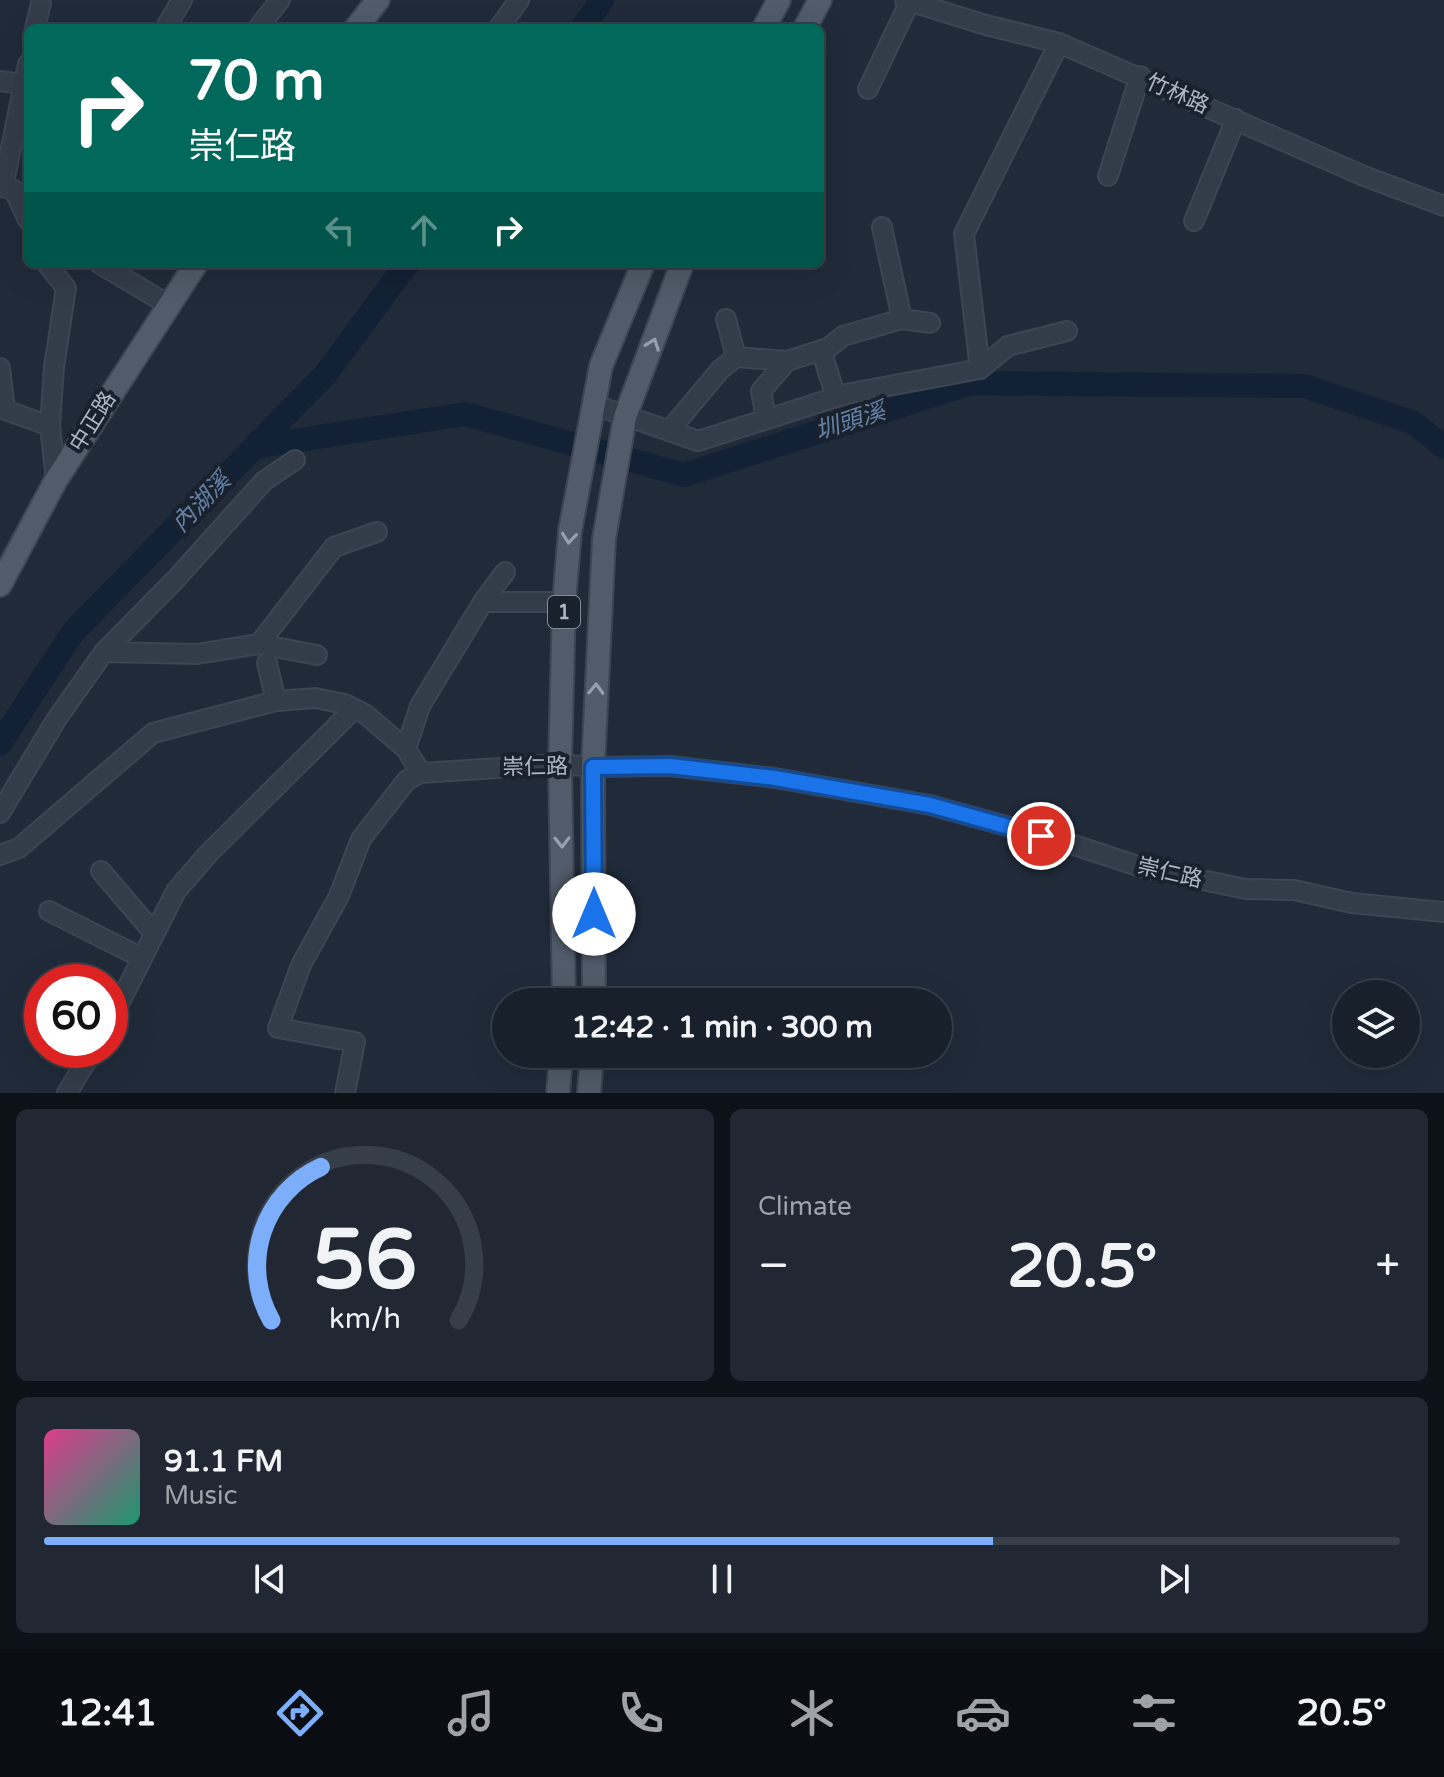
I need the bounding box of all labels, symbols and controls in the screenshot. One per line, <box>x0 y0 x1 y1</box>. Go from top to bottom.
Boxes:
text: 70 m <box>188 48 324 115</box>
icon: right <box>56 56 160 160</box>
street label: 竹林路 <box>1142 69 1213 119</box>
text: 崇仁路 <box>188 125 296 168</box>
icon: left <box>318 208 362 252</box>
icon: ahead <box>402 208 446 252</box>
icon: right <box>486 208 530 252</box>
one-way arrow <box>643 338 659 352</box>
street label: 中正路 <box>64 387 121 456</box>
water label: 圳頭溪 <box>811 396 892 446</box>
water label: 內湖溪 <box>166 464 239 538</box>
one-way arrow <box>561 532 578 545</box>
road number: 1 <box>548 596 580 628</box>
one-way arrow <box>587 682 604 695</box>
street label: 崇仁路 <box>502 753 568 781</box>
pin <box>1007 802 1075 870</box>
icon: arrive <box>1019 814 1063 858</box>
one-way arrow <box>553 836 570 849</box>
street label: 崇仁路 <box>1135 853 1205 893</box>
position arrow <box>552 872 636 956</box>
speed limit sign: 60 <box>24 964 128 1068</box>
map controls <box>1332 980 1420 1068</box>
button: layers <box>1332 980 1420 1068</box>
text: 12:42 · 1 min · 300 m <box>571 1009 873 1046</box>
text: Climate <box>758 1191 852 1222</box>
text: 56 <box>313 1211 417 1311</box>
text: 20.5° <box>1007 1231 1157 1303</box>
text: − <box>758 1240 789 1293</box>
text: + <box>1375 1240 1400 1293</box>
text: km/h <box>329 1302 401 1336</box>
text: 91.1 FM <box>164 1443 283 1480</box>
text: Music <box>164 1480 237 1511</box>
icon: previous <box>248 1557 292 1601</box>
icon: pause <box>700 1557 744 1601</box>
icon: next <box>1152 1557 1196 1601</box>
icon: directions <box>272 1685 328 1741</box>
icon: music <box>443 1685 499 1741</box>
icon: phone <box>613 1685 669 1741</box>
icon: climate <box>784 1685 840 1741</box>
icon: car <box>955 1685 1011 1741</box>
icon: filters <box>1126 1685 1182 1741</box>
text: 12:41 <box>57 1692 157 1735</box>
text: 20.5° <box>1297 1692 1387 1735</box>

